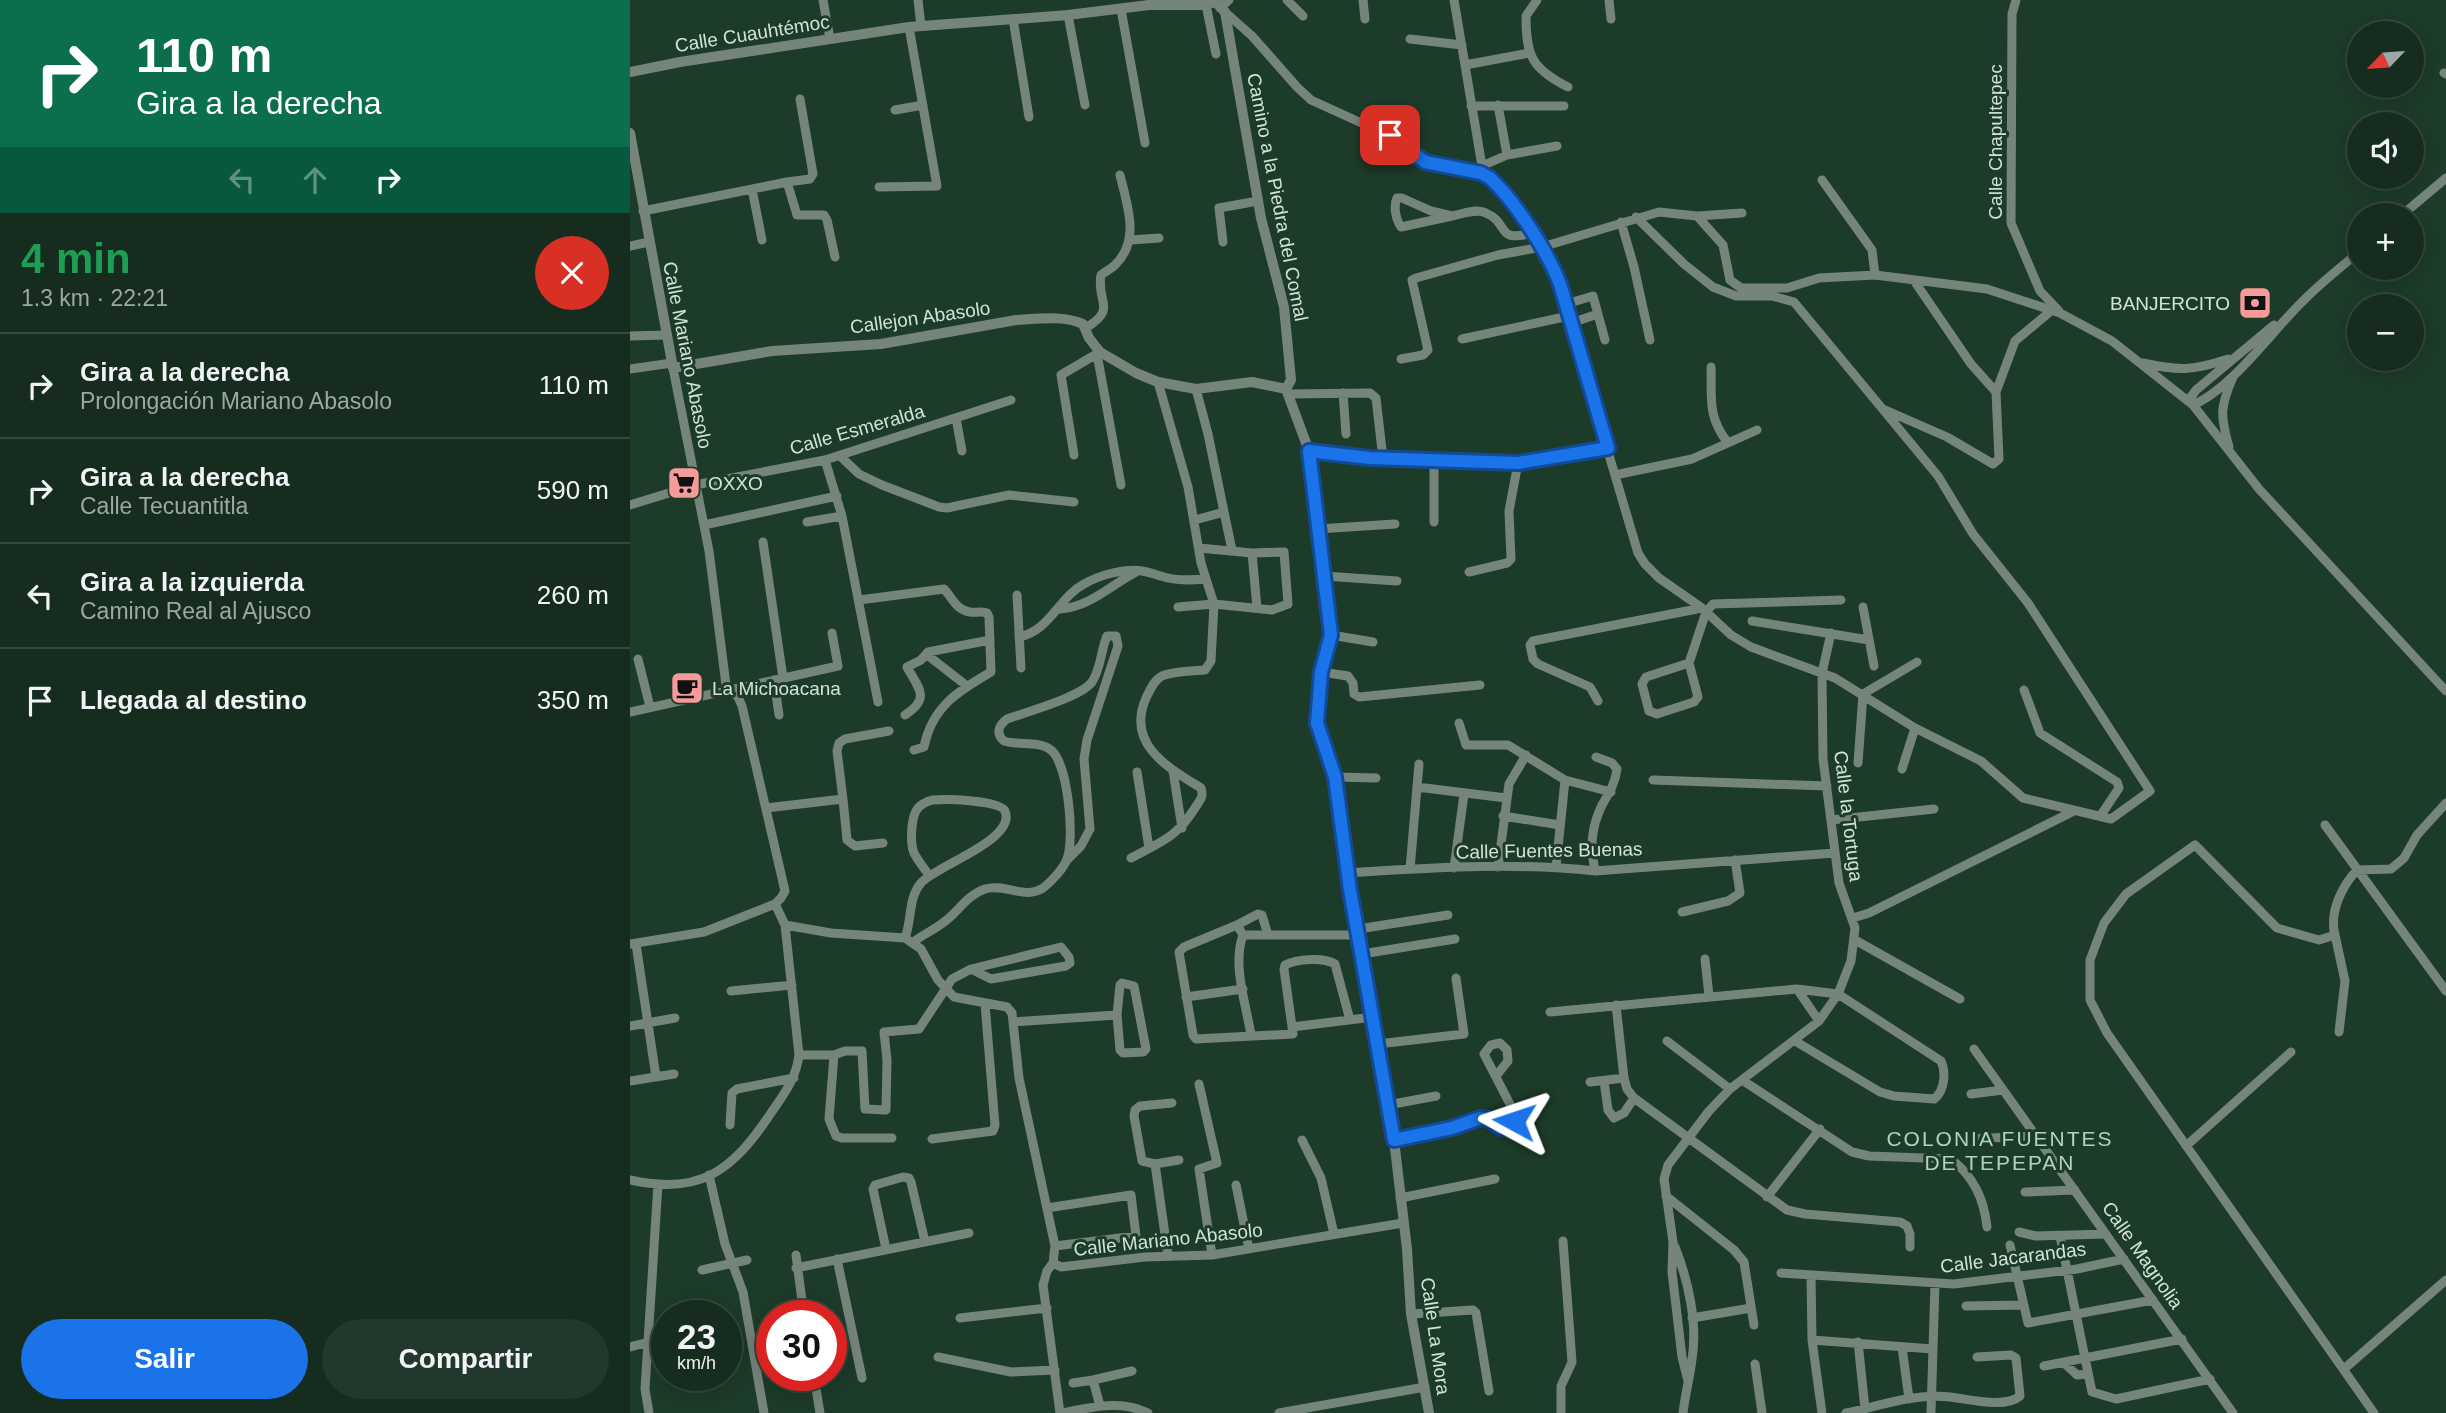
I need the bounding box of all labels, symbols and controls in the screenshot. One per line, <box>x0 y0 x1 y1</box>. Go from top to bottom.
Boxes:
street label: Calle Cuauhtémoc <box>673 11 831 56</box>
north arrow <box>2347 21 2424 98</box>
map controls <box>2347 21 2424 371</box>
icon: right <box>21 28 112 119</box>
text: 110 m <box>136 28 272 82</box>
street label: Calle Chapultepec <box>1985 64 2006 220</box>
street label: Camino a la Piedra del Comal <box>1243 71 1312 323</box>
text: Gira a la derecha <box>136 85 381 121</box>
pin <box>1360 105 1420 165</box>
button: sound <box>2347 112 2424 189</box>
icon: arrive <box>1371 116 1409 154</box>
icon: left <box>223 161 261 199</box>
icon: ahead <box>296 161 334 199</box>
icon: right <box>369 161 407 199</box>
button: + <box>2347 203 2424 280</box>
text: 4 min <box>21 235 131 282</box>
button: close <box>535 236 609 310</box>
street label: Calle Mariano Abasolo <box>659 260 716 450</box>
bank icon: BANJERCITO <box>2236 284 2274 322</box>
text: 1.3 km · 22:21 <box>21 285 168 311</box>
place label: BANJERCITO <box>2110 293 2230 314</box>
button: − <box>2347 294 2424 371</box>
street label: Callejon Abasolo <box>849 297 992 338</box>
text: Gira a la derecha <box>80 357 290 387</box>
icon: right <box>21 367 59 405</box>
text: 110 m <box>539 370 609 400</box>
text: Prolongación Mariano Abasolo <box>80 388 392 414</box>
street label: Calle Esmeralda <box>787 400 927 459</box>
text: Gira a la derecha <box>80 462 290 492</box>
supermarket icon: OXXO <box>665 464 703 502</box>
icon: right <box>21 472 59 510</box>
place label: OXXO <box>708 473 763 494</box>
text: 590 m <box>537 475 609 505</box>
text: Calle Tecuantitla <box>80 493 248 519</box>
text: Gira a la izquierda <box>80 567 304 597</box>
icon: left <box>21 577 59 615</box>
text: 260 m <box>537 580 609 610</box>
text: Camino Real al Ajusco <box>80 598 311 624</box>
cafe icon: La Michoacana <box>668 669 706 707</box>
place label: La Michoacana <box>712 678 841 699</box>
icon: arrive <box>21 682 59 720</box>
text: Llegada al destino <box>80 685 307 715</box>
text: 350 m <box>537 685 609 715</box>
street label: Calle la Tortuga <box>1830 749 1867 883</box>
street label: Calle Fuentes Buenas <box>1455 838 1643 863</box>
position arrow <box>1477 1084 1551 1158</box>
district label: COLONIA FUENTES DE TEPEPAN <box>1886 1127 2114 1174</box>
street label: Calle Magnolia <box>2098 1198 2187 1313</box>
street label: Calle Mariano Abasolo <box>1072 1219 1264 1260</box>
street label: Calle Jacarandas <box>1939 1238 2087 1277</box>
street label: Calle La Mora <box>1417 1276 1454 1397</box>
speed limit sign: 30 <box>756 1300 847 1391</box>
text: 23 <box>677 1317 716 1356</box>
button: Salir <box>21 1319 308 1399</box>
button: Compartir <box>322 1319 609 1399</box>
text: km/h <box>677 1353 716 1373</box>

